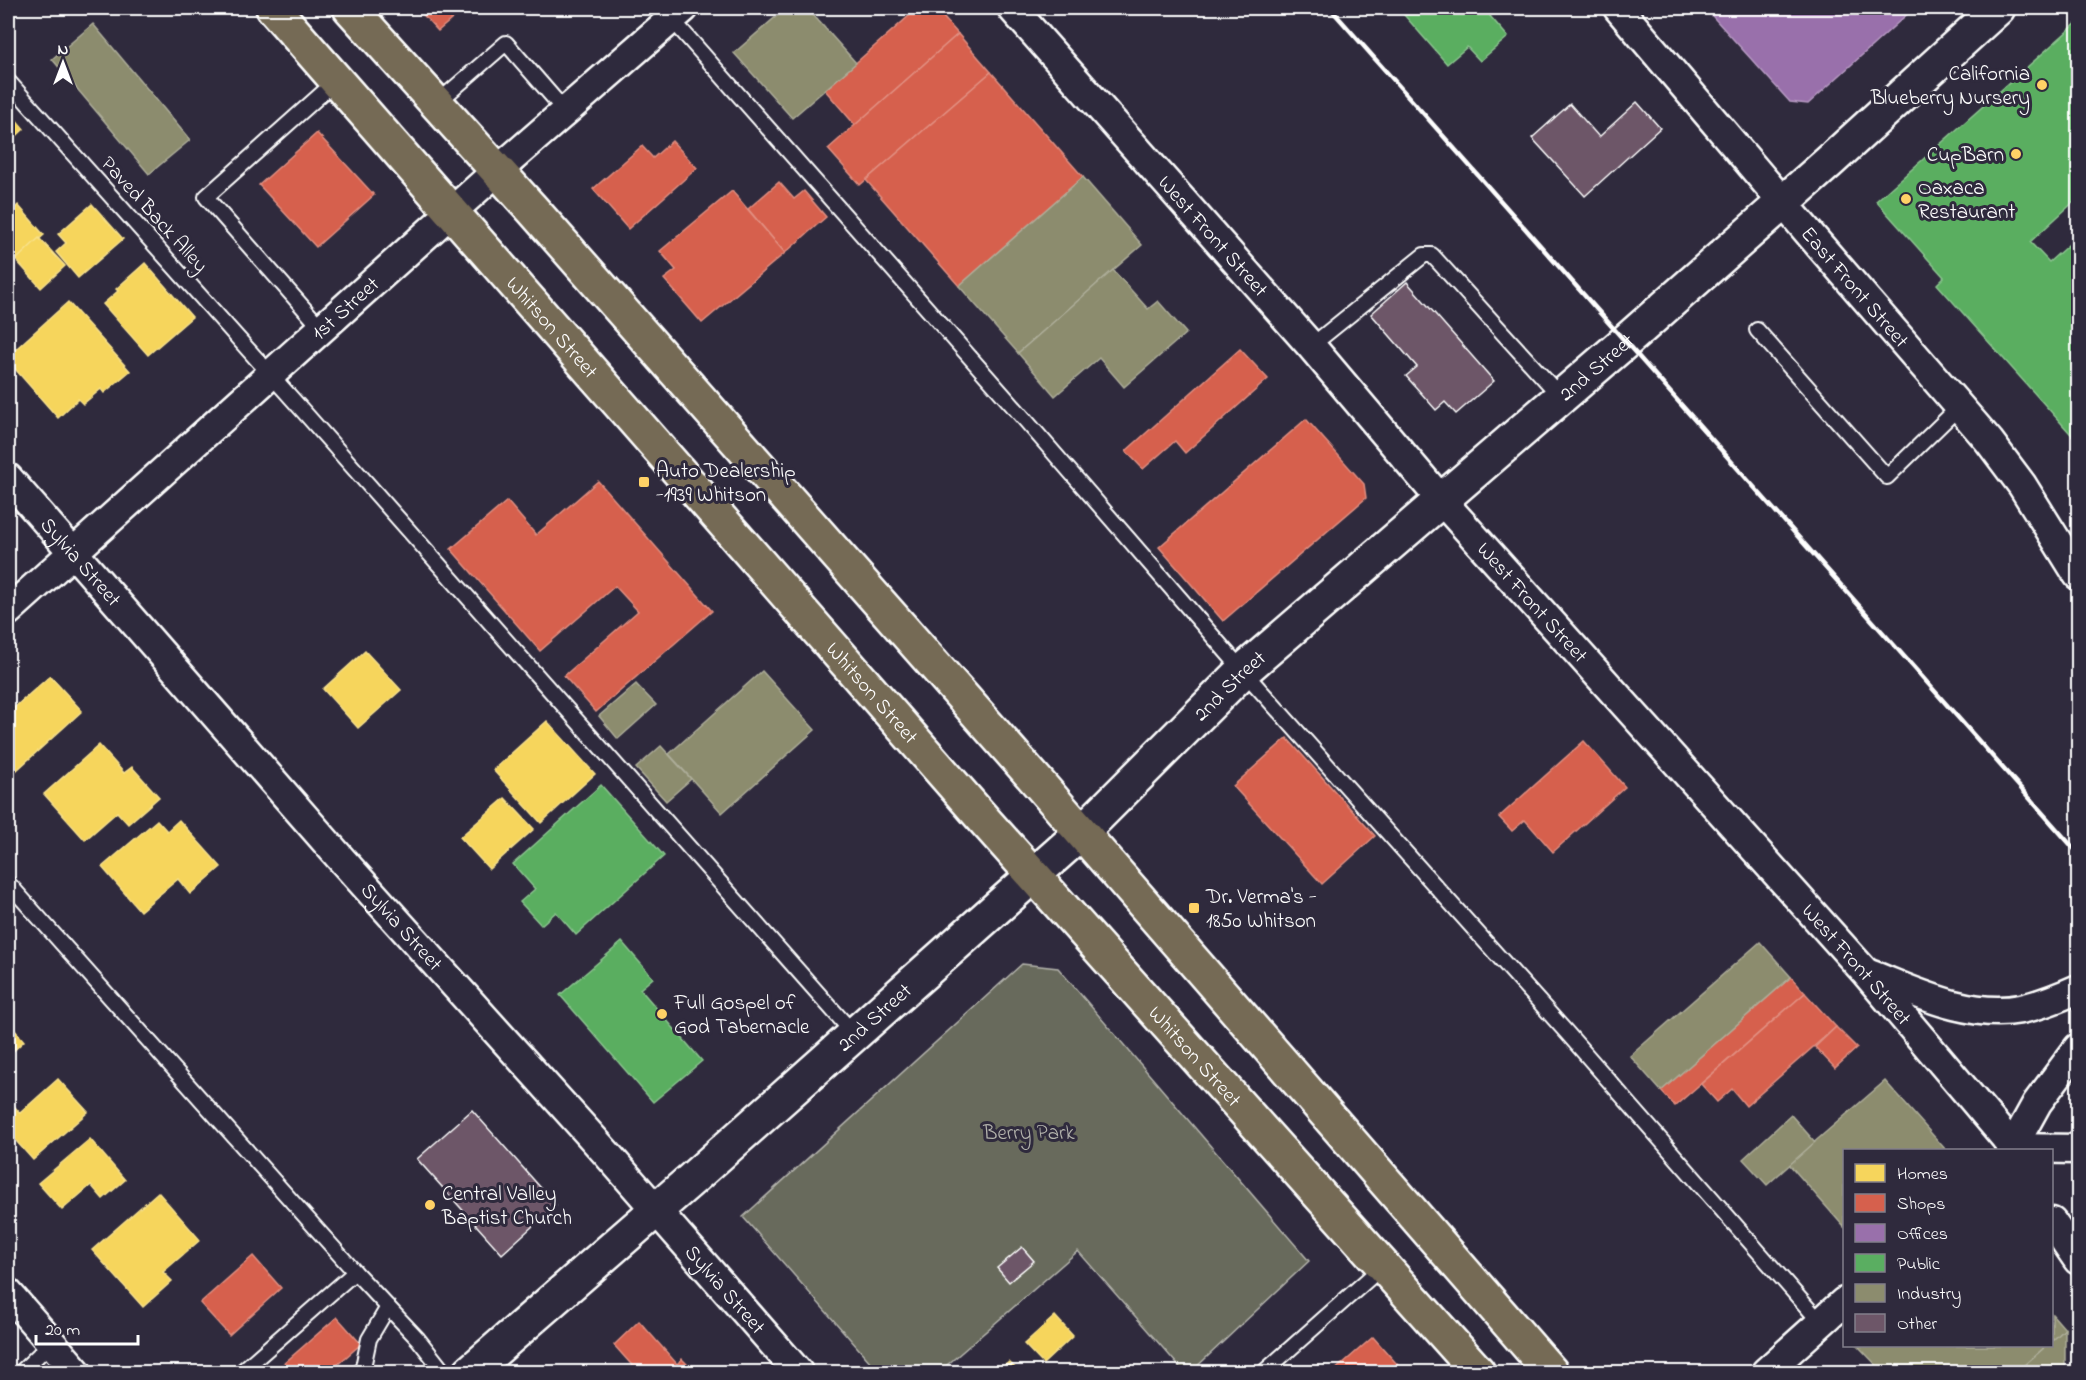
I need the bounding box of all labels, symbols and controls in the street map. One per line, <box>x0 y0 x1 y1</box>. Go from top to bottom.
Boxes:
north arrow <box>33 33 93 93</box>
text: N <box>58 38 69 62</box>
place label: California Blueberry Nursery <box>1870 60 2030 116</box>
marker: California Blueberry Nursery <box>2035 78 2049 92</box>
place label: CupBarn <box>1927 141 2004 171</box>
marker: CupBarn <box>2009 147 2023 161</box>
street label: Paved Back Alley <box>91 150 214 282</box>
street label: West Front Street <box>1150 170 1274 305</box>
place label: Oaxaca Restaurant <box>1918 174 2015 228</box>
marker: Oaxaca Restaurant <box>1899 192 1913 206</box>
street label: East Front Street <box>1793 221 1915 355</box>
street label: 1st Street <box>305 271 387 348</box>
street label: Whitson Street <box>498 271 604 386</box>
street label: 2nd Street <box>1553 327 1642 409</box>
place label: Auto Dealership -1939 Whitson <box>656 457 796 511</box>
marker: Auto Dealership -1939 Whitson <box>637 475 651 489</box>
street label: Sylvia Street <box>32 512 127 614</box>
street label: West Front Street <box>1469 536 1594 671</box>
street label: Whitson Street <box>818 636 924 752</box>
street label: 2nd Street <box>1188 644 1273 729</box>
street label: Sylvia Street <box>352 877 449 979</box>
place label: Dr. Verma's - 1850 Whitson <box>1205 883 1317 937</box>
street label: West Front Street <box>1794 898 1917 1033</box>
marker: Dr. Verma's - 1850 Whitson <box>1187 901 1201 915</box>
street label: 2nd Street <box>832 977 919 1060</box>
place label: Full Gospel of God Tabernacle <box>673 989 810 1043</box>
street label: Whitson Street <box>1140 1000 1247 1115</box>
marker: Full Gospel of God Tabernacle <box>655 1007 669 1021</box>
park label: Berry Park <box>982 1119 1076 1151</box>
legend <box>1843 1149 2053 1347</box>
text: Homes <box>1897 1162 1948 1188</box>
place label: Central Valley Baptist Church <box>441 1180 572 1234</box>
text: Shops <box>1897 1192 1945 1218</box>
marker: Central Valley Baptist Church <box>423 1198 437 1212</box>
text: Offices <box>1897 1222 1948 1248</box>
street label: Sylvia Street <box>676 1239 772 1342</box>
text: Public <box>1897 1252 1940 1278</box>
text: Industry <box>1897 1282 1961 1308</box>
scale bar <box>36 1308 138 1346</box>
text: Other <box>1897 1312 1937 1338</box>
text: 20 m <box>45 1318 80 1344</box>

